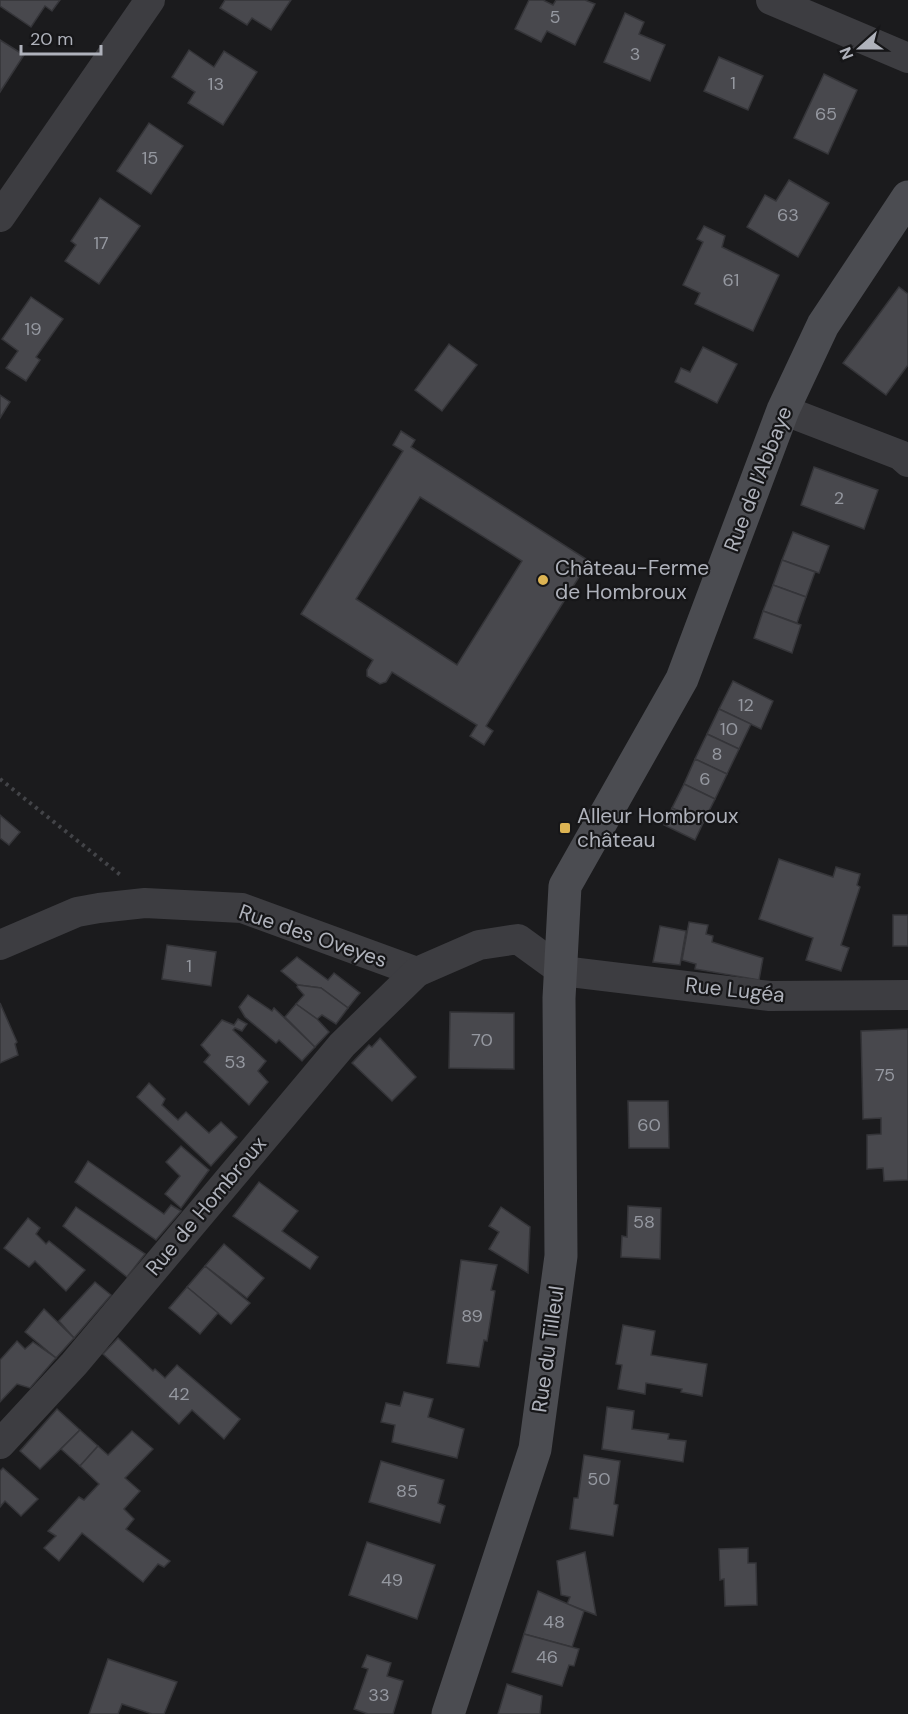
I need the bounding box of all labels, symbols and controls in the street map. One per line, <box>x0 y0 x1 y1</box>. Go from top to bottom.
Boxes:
house number: 5 <box>550 5 560 29</box>
scale bar <box>21 18 100 56</box>
north arrow <box>830 18 890 78</box>
text: 20 m <box>30 27 73 51</box>
house number: 3 <box>630 42 640 66</box>
text: N <box>835 44 858 62</box>
house number: 1 <box>730 71 736 95</box>
house number: 13 <box>208 72 224 96</box>
house number: 65 <box>815 102 837 126</box>
house number: 15 <box>142 146 158 170</box>
house number: 63 <box>777 203 799 227</box>
house number: 17 <box>93 231 109 255</box>
house number: 61 <box>723 268 739 292</box>
house number: 19 <box>25 317 41 341</box>
street label: Rue de l'Abbaye <box>717 402 799 556</box>
house number: 2 <box>834 486 844 510</box>
place label: Château-Ferme de Hombroux <box>555 554 709 606</box>
marker: Château-Ferme de Hombroux <box>536 573 550 587</box>
house number: 12 <box>738 693 754 717</box>
house number: 10 <box>720 717 738 741</box>
house number: 8 <box>712 742 722 766</box>
house number: 6 <box>699 767 711 791</box>
place label: Alleur Hombroux château <box>577 802 739 854</box>
marker: Alleur Hombroux château <box>558 821 572 835</box>
street label: Rue des Oveyes <box>235 898 391 974</box>
house number: 1 <box>186 954 192 978</box>
street label: Rue Lugéa <box>684 971 786 1009</box>
house number: 70 <box>471 1028 493 1052</box>
house number: 53 <box>224 1050 246 1074</box>
house number: 75 <box>875 1063 895 1087</box>
house number: 60 <box>637 1113 661 1137</box>
street label: Rue de Hombroux <box>139 1131 273 1281</box>
house number: 58 <box>633 1210 655 1234</box>
street label: Rue du Tilleul <box>525 1284 571 1414</box>
house number: 89 <box>461 1304 483 1328</box>
house number: 42 <box>168 1382 190 1406</box>
house number: 50 <box>587 1467 611 1491</box>
house number: 85 <box>396 1479 418 1503</box>
house number: 49 <box>381 1568 403 1592</box>
house number: 48 <box>543 1610 565 1634</box>
house number: 46 <box>536 1645 558 1669</box>
house number: 33 <box>368 1683 390 1707</box>

